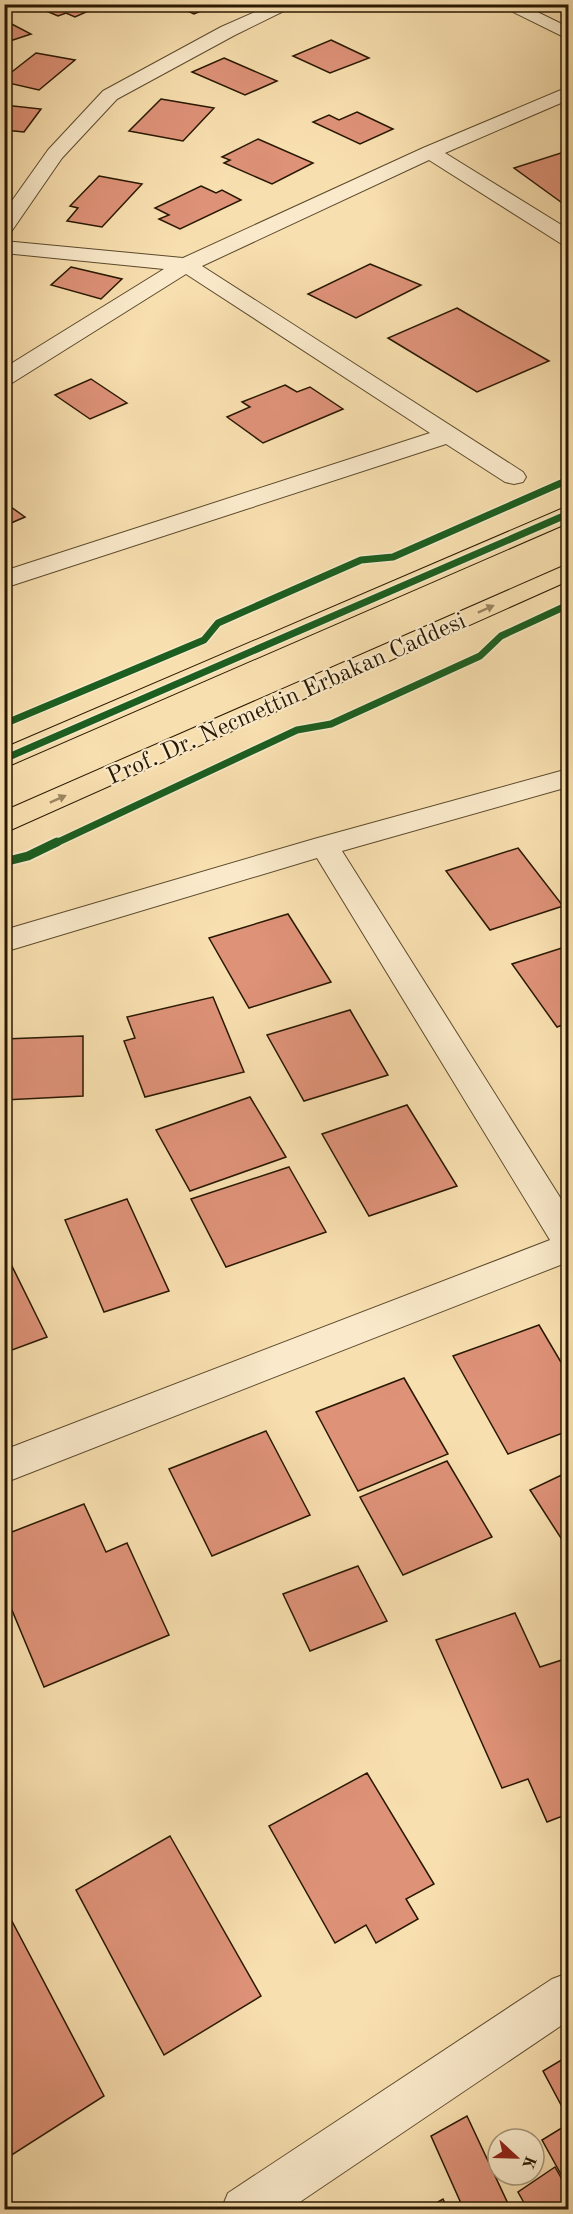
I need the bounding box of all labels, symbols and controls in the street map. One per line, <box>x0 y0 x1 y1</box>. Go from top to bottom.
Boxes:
one-way arrow <box>477 604 495 614</box>
street label: Prof. Dr. Necmettin Erbakan Caddesi <box>104 610 470 790</box>
one-way arrow <box>49 794 67 804</box>
north arrow <box>486 2127 546 2187</box>
text: K <box>518 2153 538 2171</box>

